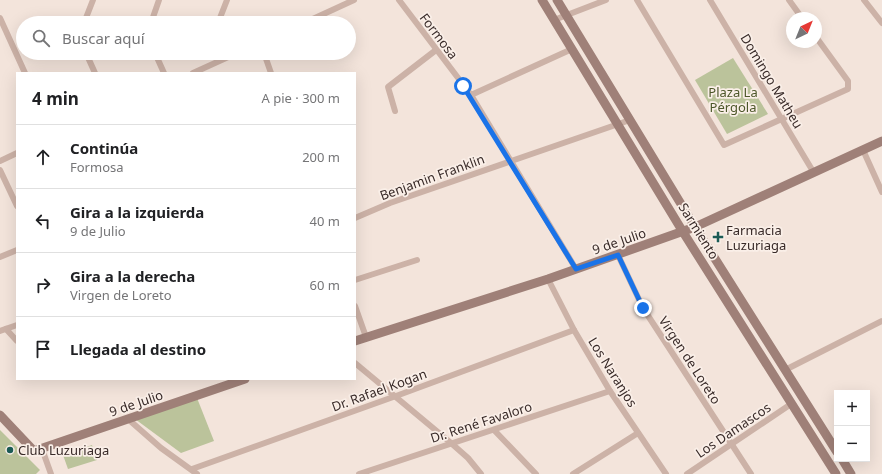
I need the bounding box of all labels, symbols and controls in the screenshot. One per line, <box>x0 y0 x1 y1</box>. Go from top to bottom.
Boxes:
street label: Formosa <box>416 9 462 63</box>
north arrow <box>786 12 822 48</box>
search box <box>16 16 356 60</box>
icon: search <box>30 27 52 49</box>
text: Buscar aquí <box>62 28 145 48</box>
street label: Domingo Matheu <box>737 30 807 132</box>
route start <box>454 77 472 95</box>
park label: Plaza La Pérgola <box>708 83 758 116</box>
text: 4 min <box>32 87 79 110</box>
text: A pie · 300 m <box>262 89 340 107</box>
text: Continúa <box>70 138 138 158</box>
icon: ahead <box>32 146 54 168</box>
text: 200 m <box>302 148 340 166</box>
street label: Benjamin Franklin <box>377 150 487 204</box>
text: Formosa <box>70 158 124 176</box>
street label: Sarmiento <box>675 199 723 263</box>
text: Gira a la izquierda <box>70 202 204 222</box>
icon: left <box>32 210 54 232</box>
text: 40 m <box>310 212 340 230</box>
place label: Farmacia Luzuriaga <box>726 221 786 254</box>
text: 9 de Julio <box>70 222 126 240</box>
street label: 9 de Julio <box>590 223 648 259</box>
marker: Farmacia Luzuriaga <box>713 232 723 242</box>
text: Gira a la derecha <box>70 266 195 286</box>
icon: right <box>32 274 54 296</box>
text: 60 m <box>310 276 340 294</box>
text: Virgen de Loreto <box>70 286 172 304</box>
route end <box>634 299 652 317</box>
street label: Virgen de Loreto <box>655 313 725 408</box>
street label: Los Naranjos <box>584 334 642 410</box>
icon: arrive <box>32 338 54 360</box>
text: Llegada al destino <box>70 339 206 359</box>
street label: Dr. Rafael Kogan <box>329 364 429 416</box>
street label: 9 de Julio <box>107 385 165 421</box>
map controls <box>834 390 870 462</box>
button: + <box>834 390 870 426</box>
street label: Dr. René Favaloro <box>428 397 534 447</box>
street label: Los Damascos <box>692 398 774 462</box>
button: − <box>834 426 870 462</box>
place label: Club Luzuriaga <box>18 441 109 459</box>
marker: Club Luzuriaga <box>5 445 15 455</box>

